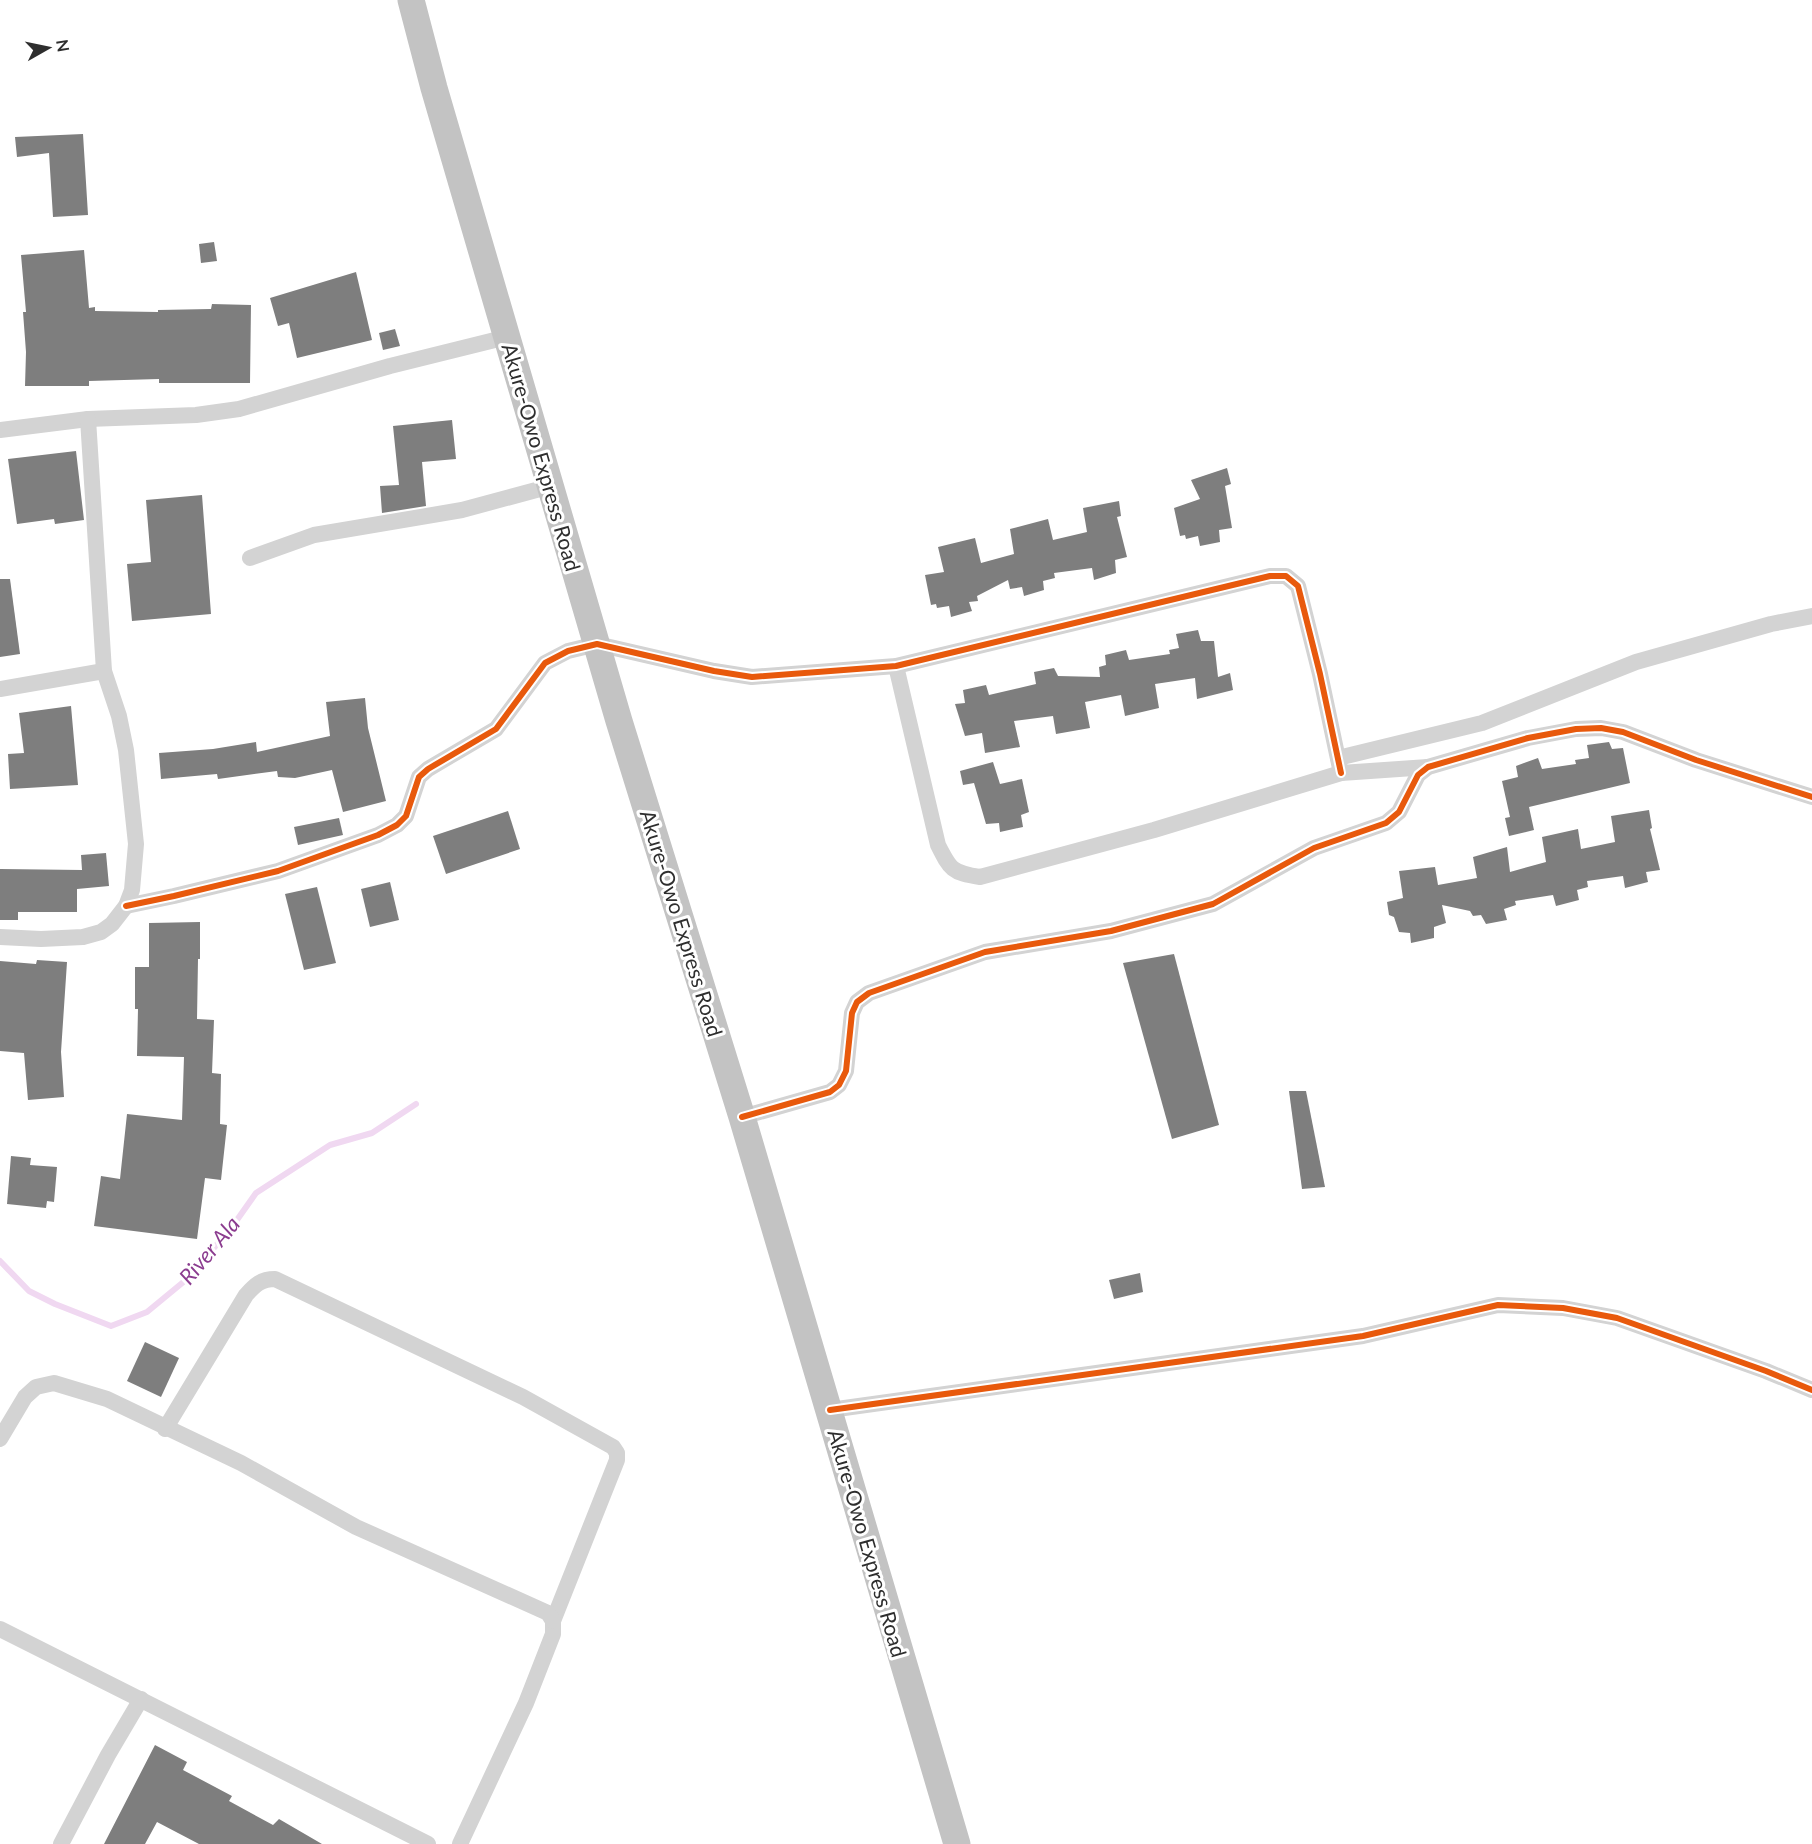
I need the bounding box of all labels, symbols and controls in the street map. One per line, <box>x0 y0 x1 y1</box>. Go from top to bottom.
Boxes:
north arrow <box>18 18 78 78</box>
text: N <box>53 38 74 53</box>
street label: Akure-Owo Express Road <box>497 340 587 574</box>
street label: Akure-Owo Express Road <box>636 807 728 1039</box>
water label: River Ala <box>173 1211 245 1289</box>
street label: Akure-Owo Express Road <box>823 1426 913 1660</box>

